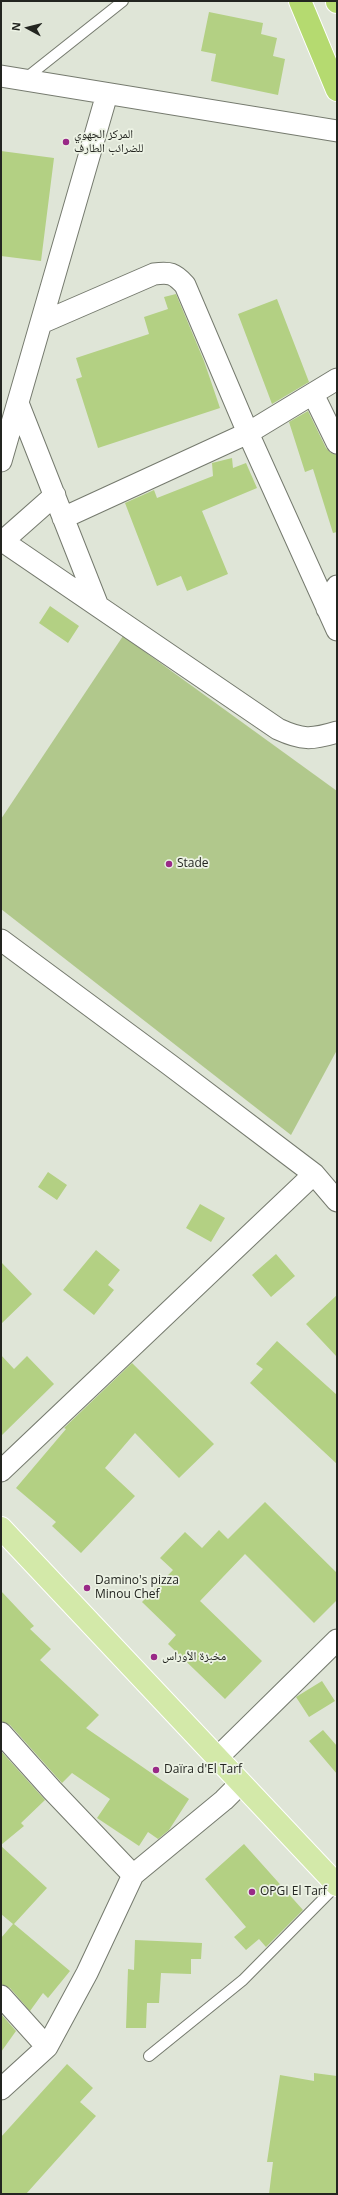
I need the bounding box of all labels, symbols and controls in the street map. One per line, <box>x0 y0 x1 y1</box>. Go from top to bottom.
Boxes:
north arrow <box>8 8 48 48</box>
text: N <box>8 21 24 32</box>
place label: المركز الجهوي للضرائب الطارف <box>74 128 144 156</box>
marker: المركز الجهوي للضرائب الطارف <box>61 137 71 147</box>
place label: Stade <box>177 857 209 871</box>
marker: Stade <box>164 859 174 869</box>
place label: Damino's pizza Minou Chef <box>95 1574 179 1602</box>
marker: Damino's pizza Minou Chef <box>82 1583 92 1593</box>
place label: مخبزة الأوراس <box>162 1650 226 1664</box>
marker: مخبزة الأوراس <box>149 1652 159 1662</box>
place label: Daïra d'El Tarf <box>164 1763 242 1777</box>
marker: Daïra d'El Tarf <box>151 1765 161 1775</box>
place label: OPGI El Tarf <box>260 1885 327 1899</box>
marker: OPGI El Tarf <box>247 1887 257 1897</box>

